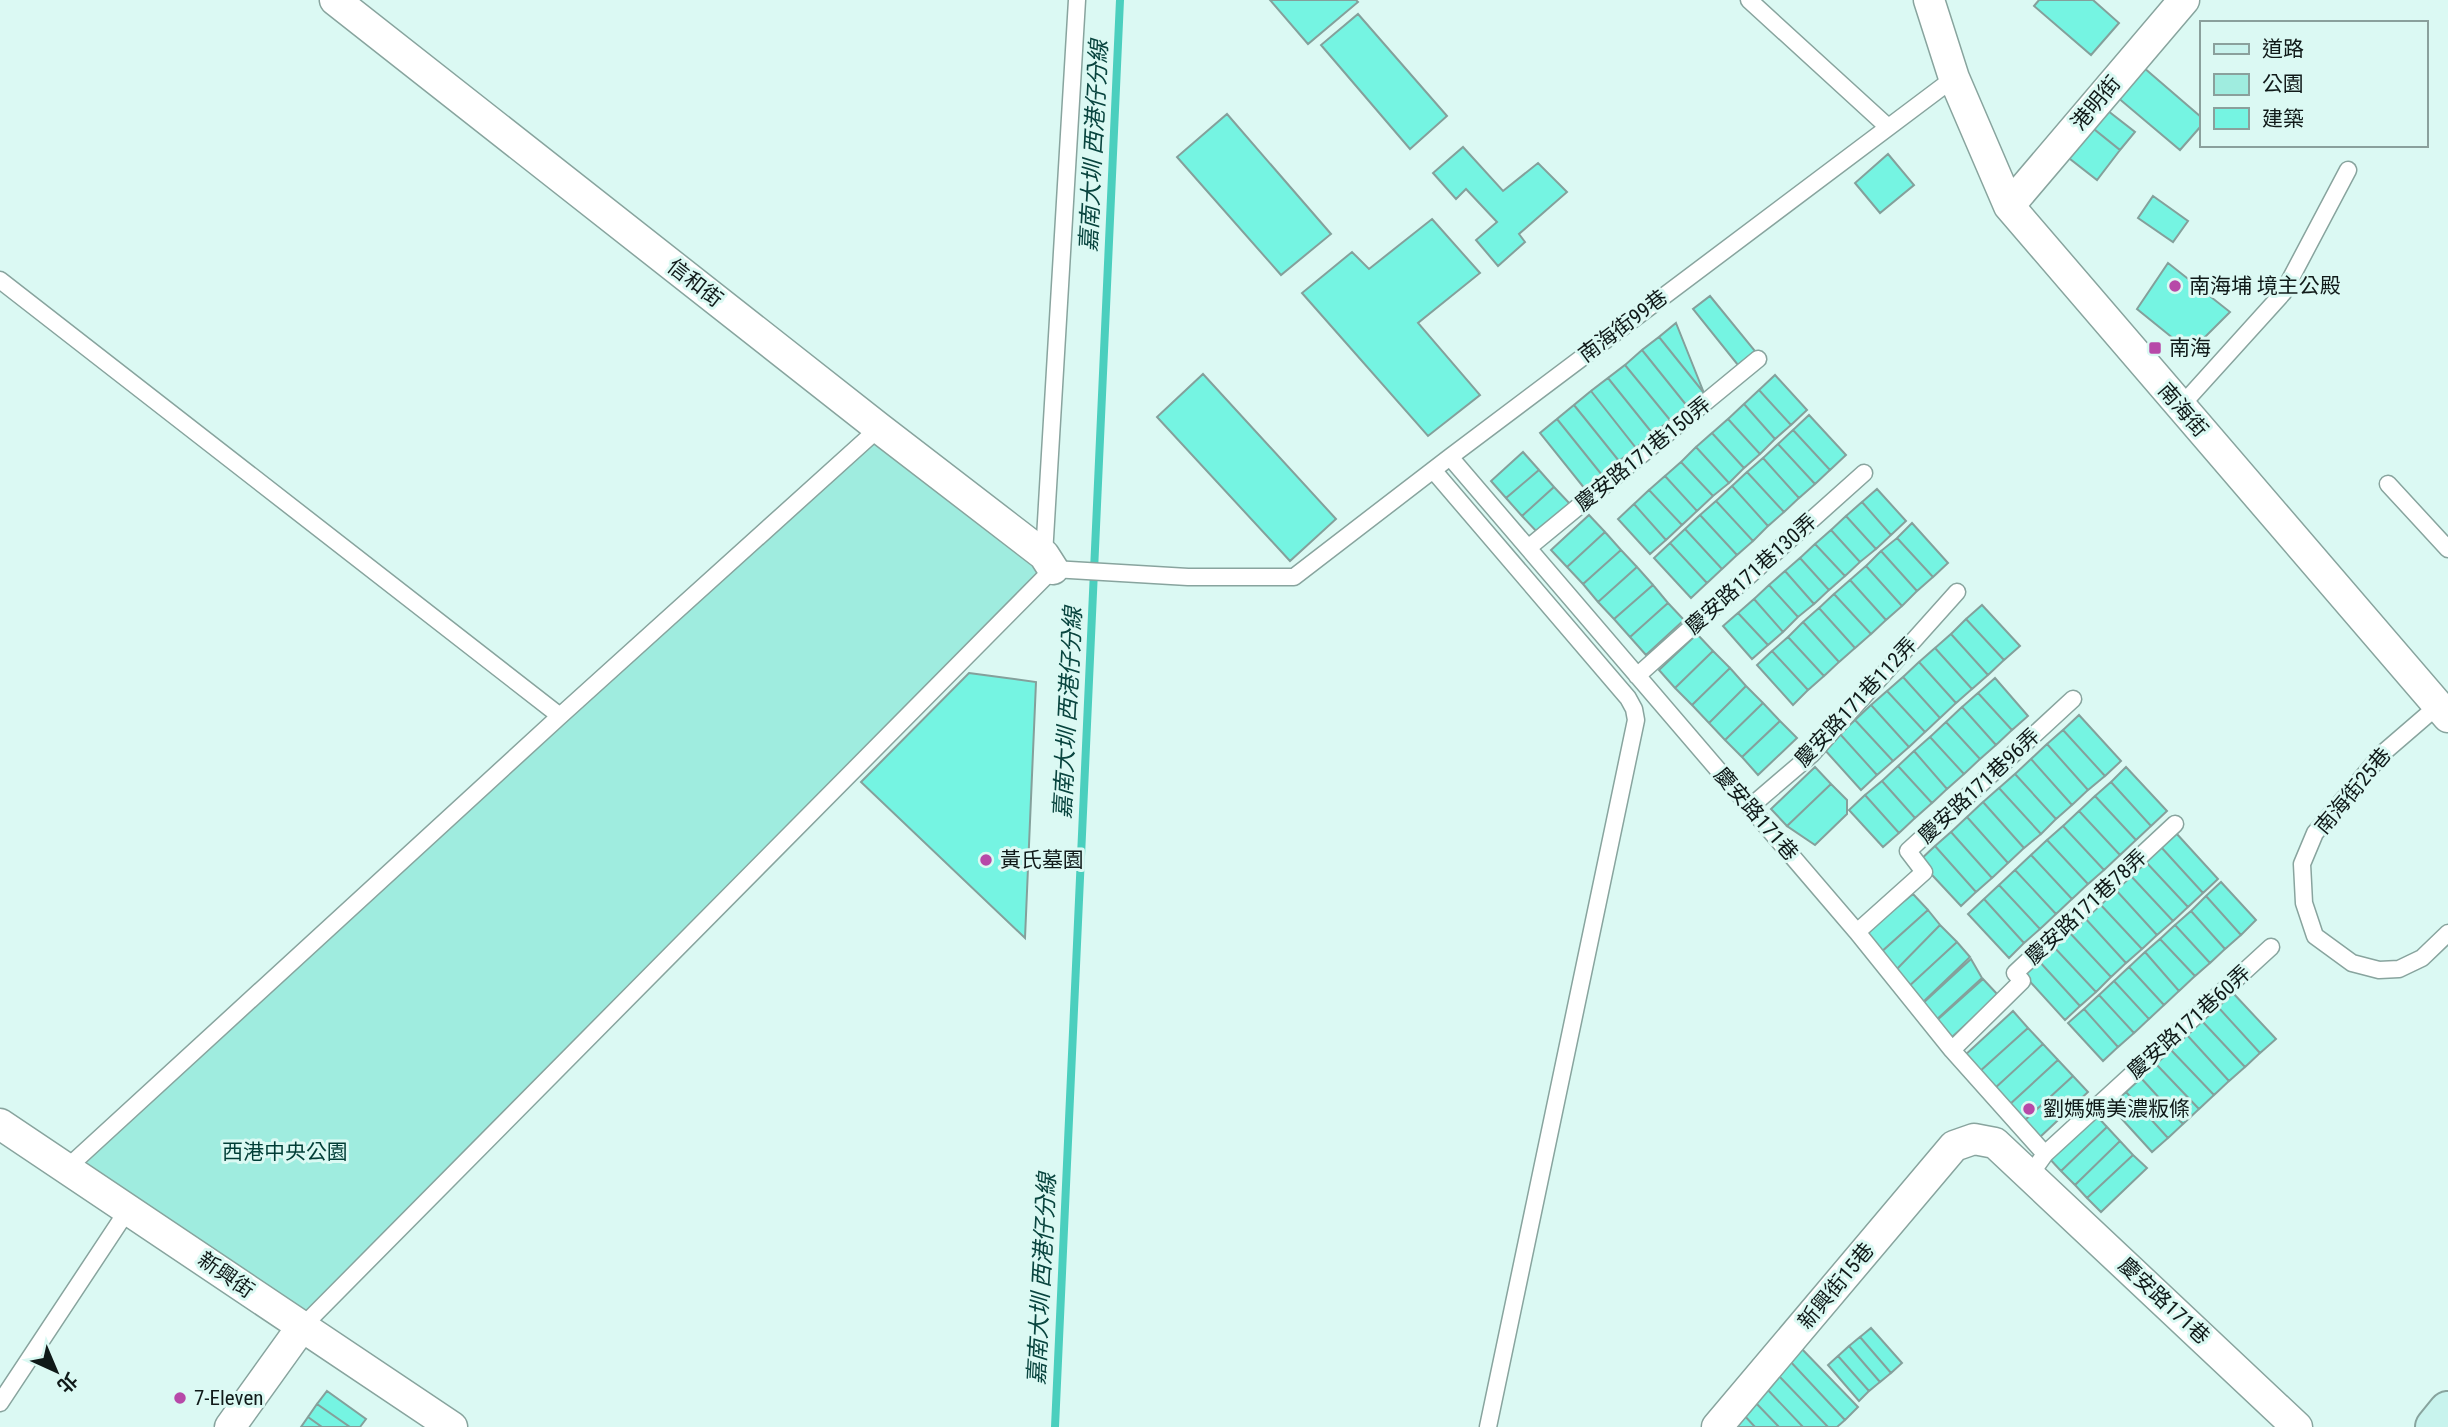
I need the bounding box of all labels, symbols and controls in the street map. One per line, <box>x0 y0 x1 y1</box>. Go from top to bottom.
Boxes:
legend <box>2200 21 2427 147</box>
water label: 嘉南大圳 西港仔分線 <box>1075 36 1113 253</box>
text: 道路 <box>2262 37 2304 61</box>
street label: 港明街 <box>2067 71 2125 135</box>
text: 公園 <box>2262 72 2304 96</box>
text: 建築 <box>2262 107 2304 131</box>
street label: 信和街 <box>663 254 727 312</box>
place label: 南海埔 境主公殿 <box>2189 274 2341 298</box>
marker: 南海埔 境主公殿 <box>2167 278 2183 294</box>
street label: 南海街99巷 <box>1574 285 1672 367</box>
place label: 南海 <box>2169 336 2211 360</box>
marker: 南海 <box>2147 340 2163 356</box>
street label: 南海街 <box>2153 378 2213 442</box>
street label: 慶安路171巷150弄 <box>1570 392 1716 516</box>
street label: 慶安路171巷130弄 <box>1681 509 1821 639</box>
water label: 嘉南大圳 西港仔分線 <box>1049 603 1087 820</box>
street label: 慶安路171巷112弄 <box>1790 633 1922 771</box>
street label: 慶安路171巷96弄 <box>1913 724 2045 848</box>
street label: 南海街25巷 <box>2310 743 2396 839</box>
street label: 慶安路171巷 <box>1709 763 1803 865</box>
street label: 慶安路171巷78弄 <box>2020 845 2152 969</box>
place label: 黃氏墓園 <box>1000 848 1084 872</box>
marker: 黃氏墓園 <box>978 852 994 868</box>
street label: 慶安路171巷60弄 <box>2123 961 2255 1083</box>
place label: 劉媽媽美濃粄條 <box>2043 1097 2190 1121</box>
marker: 劉媽媽美濃粄條 <box>2021 1101 2037 1117</box>
park label: 西港中央公園 <box>222 1140 348 1164</box>
water label: 嘉南大圳 西港仔分線 <box>1023 1169 1061 1386</box>
street label: 新興街15巷 <box>1793 1238 1879 1334</box>
street label: 新興街 <box>193 1247 259 1303</box>
street label: 慶安路171巷 <box>2114 1253 2214 1349</box>
north arrow <box>21 1336 91 1406</box>
text: 北 <box>53 1368 82 1398</box>
place label: 7-Eleven <box>194 1386 263 1410</box>
marker: 7-Eleven <box>172 1390 188 1406</box>

